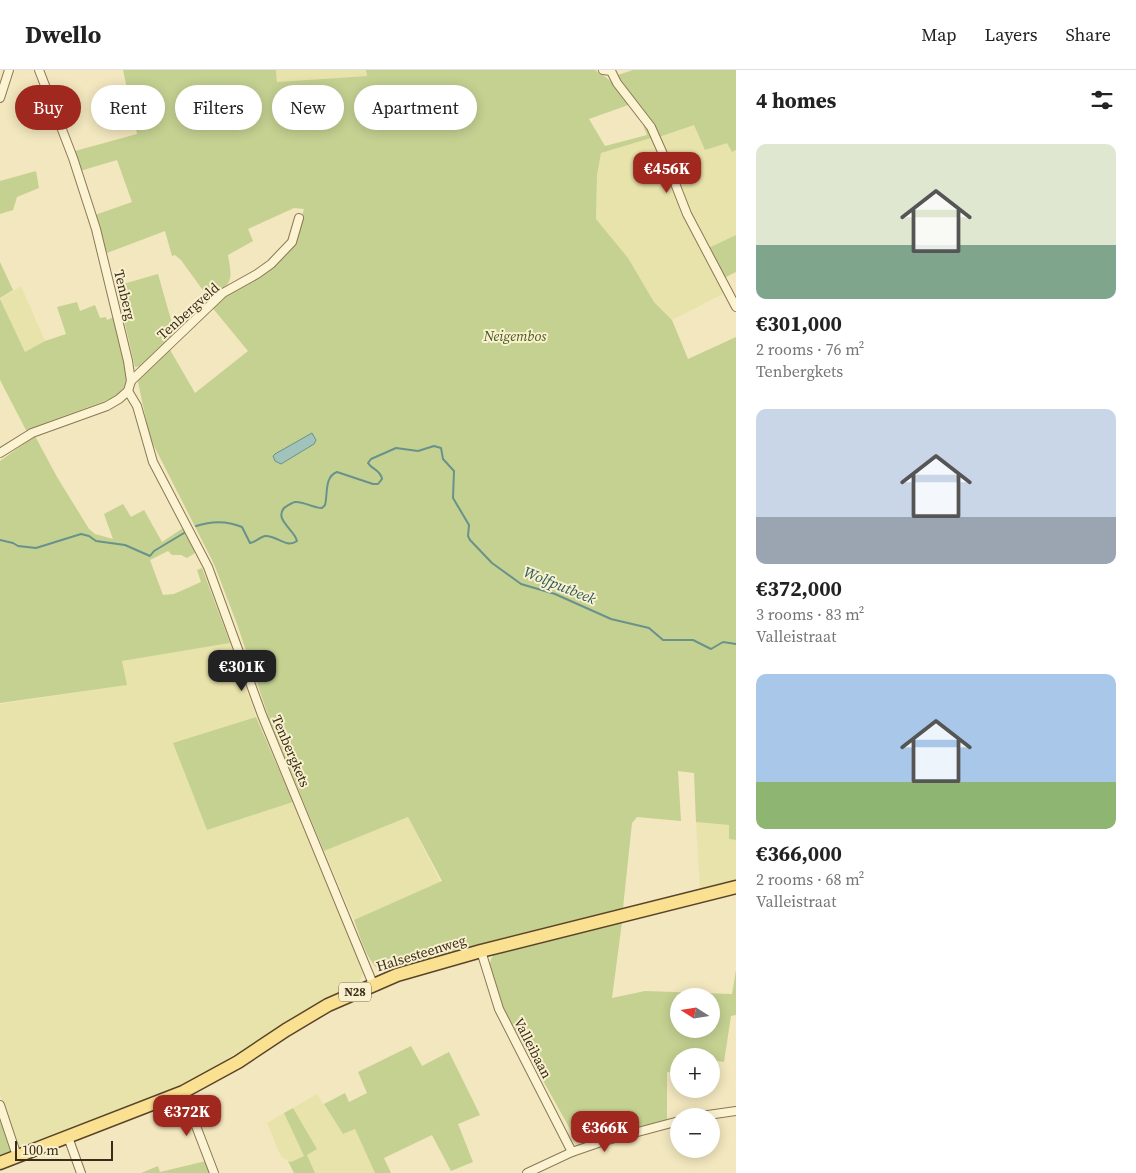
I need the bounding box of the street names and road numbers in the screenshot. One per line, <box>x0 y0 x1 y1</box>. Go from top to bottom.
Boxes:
street label: Tenberg <box>109 268 141 322</box>
street label: Tenbergveld <box>153 278 223 344</box>
street label: Tenbergkets <box>267 712 315 790</box>
street label: Halsesteenweg <box>374 930 468 976</box>
road number: N28 <box>339 982 371 1002</box>
street label: Valleibaan <box>509 1014 557 1082</box>

